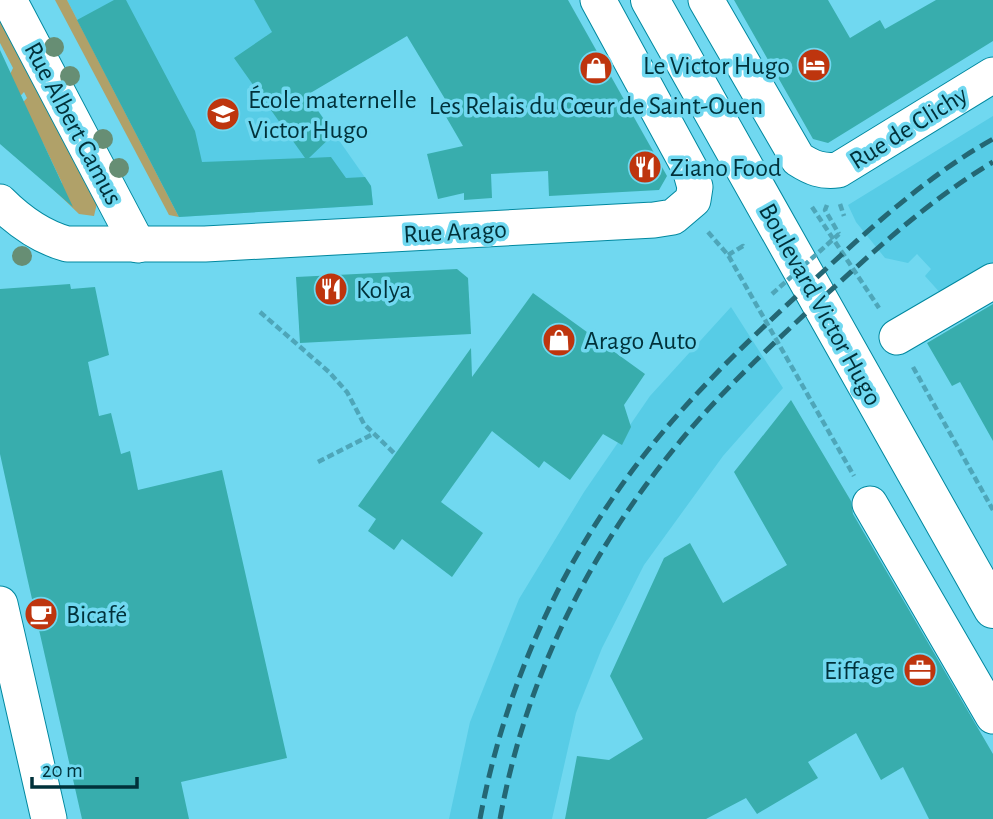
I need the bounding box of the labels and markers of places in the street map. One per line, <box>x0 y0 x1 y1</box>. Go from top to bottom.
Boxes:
hotel icon: Le Victor Hugo <box>795 46 833 84</box>
shop icon: Les Relais du Cœur de Saint-Ouen <box>577 49 615 87</box>
place label: Le Victor Hugo <box>643 53 790 79</box>
place label: École maternelle Victor Hugo <box>248 85 417 143</box>
place label: Les Relais du Cœur de Saint-Ouen <box>429 93 763 119</box>
school or university icon: École maternelle Victor Hugo <box>204 95 242 133</box>
restaurant icon: Ziano Food <box>626 148 664 186</box>
place label: Ziano Food <box>670 155 782 181</box>
restaurant icon: Kolya <box>312 270 350 308</box>
place label: Kolya <box>356 277 411 303</box>
shop icon: Arago Auto <box>540 321 578 359</box>
place label: Arago Auto <box>584 328 697 354</box>
cafe icon: Bicafé <box>22 595 60 633</box>
place label: Bicafé <box>66 602 127 628</box>
office icon: Eiffage <box>901 651 939 689</box>
place label: Eiffage <box>824 658 895 684</box>

